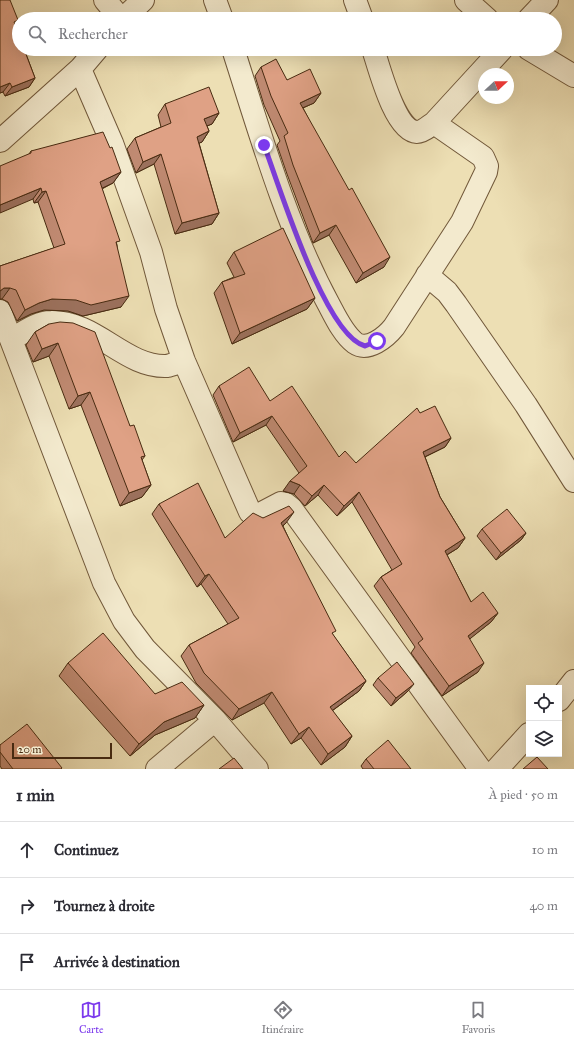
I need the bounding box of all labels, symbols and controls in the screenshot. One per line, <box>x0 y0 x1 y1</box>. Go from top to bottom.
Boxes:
search box <box>12 12 562 56</box>
icon: search <box>26 23 48 45</box>
text: Rechercher <box>58 25 128 43</box>
north arrow <box>478 68 514 104</box>
route end <box>255 136 273 154</box>
route start <box>368 332 386 350</box>
map controls <box>526 685 562 757</box>
button: locate <box>526 685 562 721</box>
button: layers <box>526 721 562 757</box>
scale bar <box>12 741 112 760</box>
text: 20 m <box>18 743 41 756</box>
text: 1 min <box>16 785 55 806</box>
text: À pied · 50 m <box>489 787 558 803</box>
icon: ahead <box>16 839 38 861</box>
text: Continuez <box>54 841 119 859</box>
text: 10 m <box>532 842 558 858</box>
icon: right <box>16 895 38 917</box>
text: Tournez à droite <box>54 897 155 915</box>
text: 40 m <box>529 898 558 914</box>
icon: arrive <box>16 951 38 973</box>
text: Arrivée à destination <box>54 953 180 971</box>
tab: Carte <box>79 999 104 1036</box>
tab: Itinéraire <box>261 999 304 1036</box>
tab: Favoris <box>462 999 495 1036</box>

